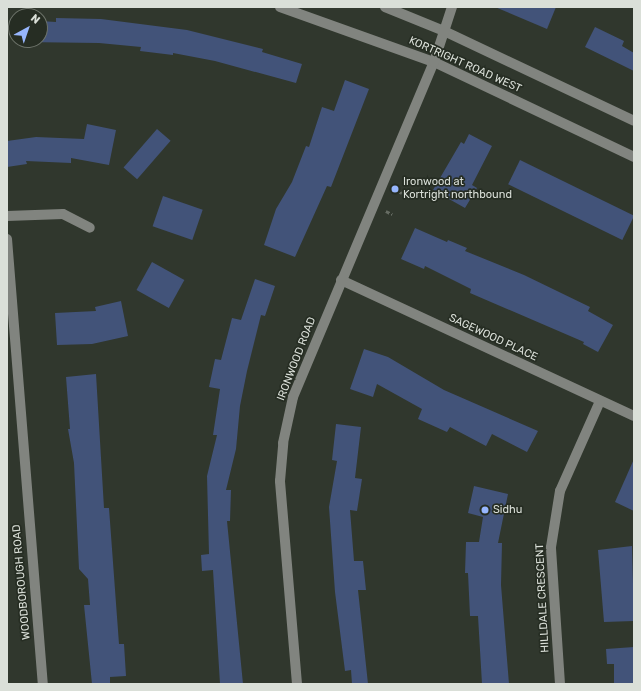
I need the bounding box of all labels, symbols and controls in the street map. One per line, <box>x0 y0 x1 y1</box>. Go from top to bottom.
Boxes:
north arrow <box>8 8 48 48</box>
text: N <box>28 12 43 27</box>
street label: KORTRIGHT ROAD WEST <box>406 34 524 96</box>
place label: Ironwood at Kortright northbound <box>403 176 512 202</box>
marker: Ironwood at Kortright northbound <box>390 184 400 194</box>
street label: SAGEWOOD PLACE <box>446 312 540 364</box>
street label: IRONWOOD ROAD <box>275 315 319 403</box>
place label: Sidhu <box>493 503 522 517</box>
marker: Sidhu <box>480 505 490 515</box>
street label: WOODBOROUGH ROAD <box>10 524 34 640</box>
street label: HILLDALE CRESCENT <box>534 543 552 653</box>

